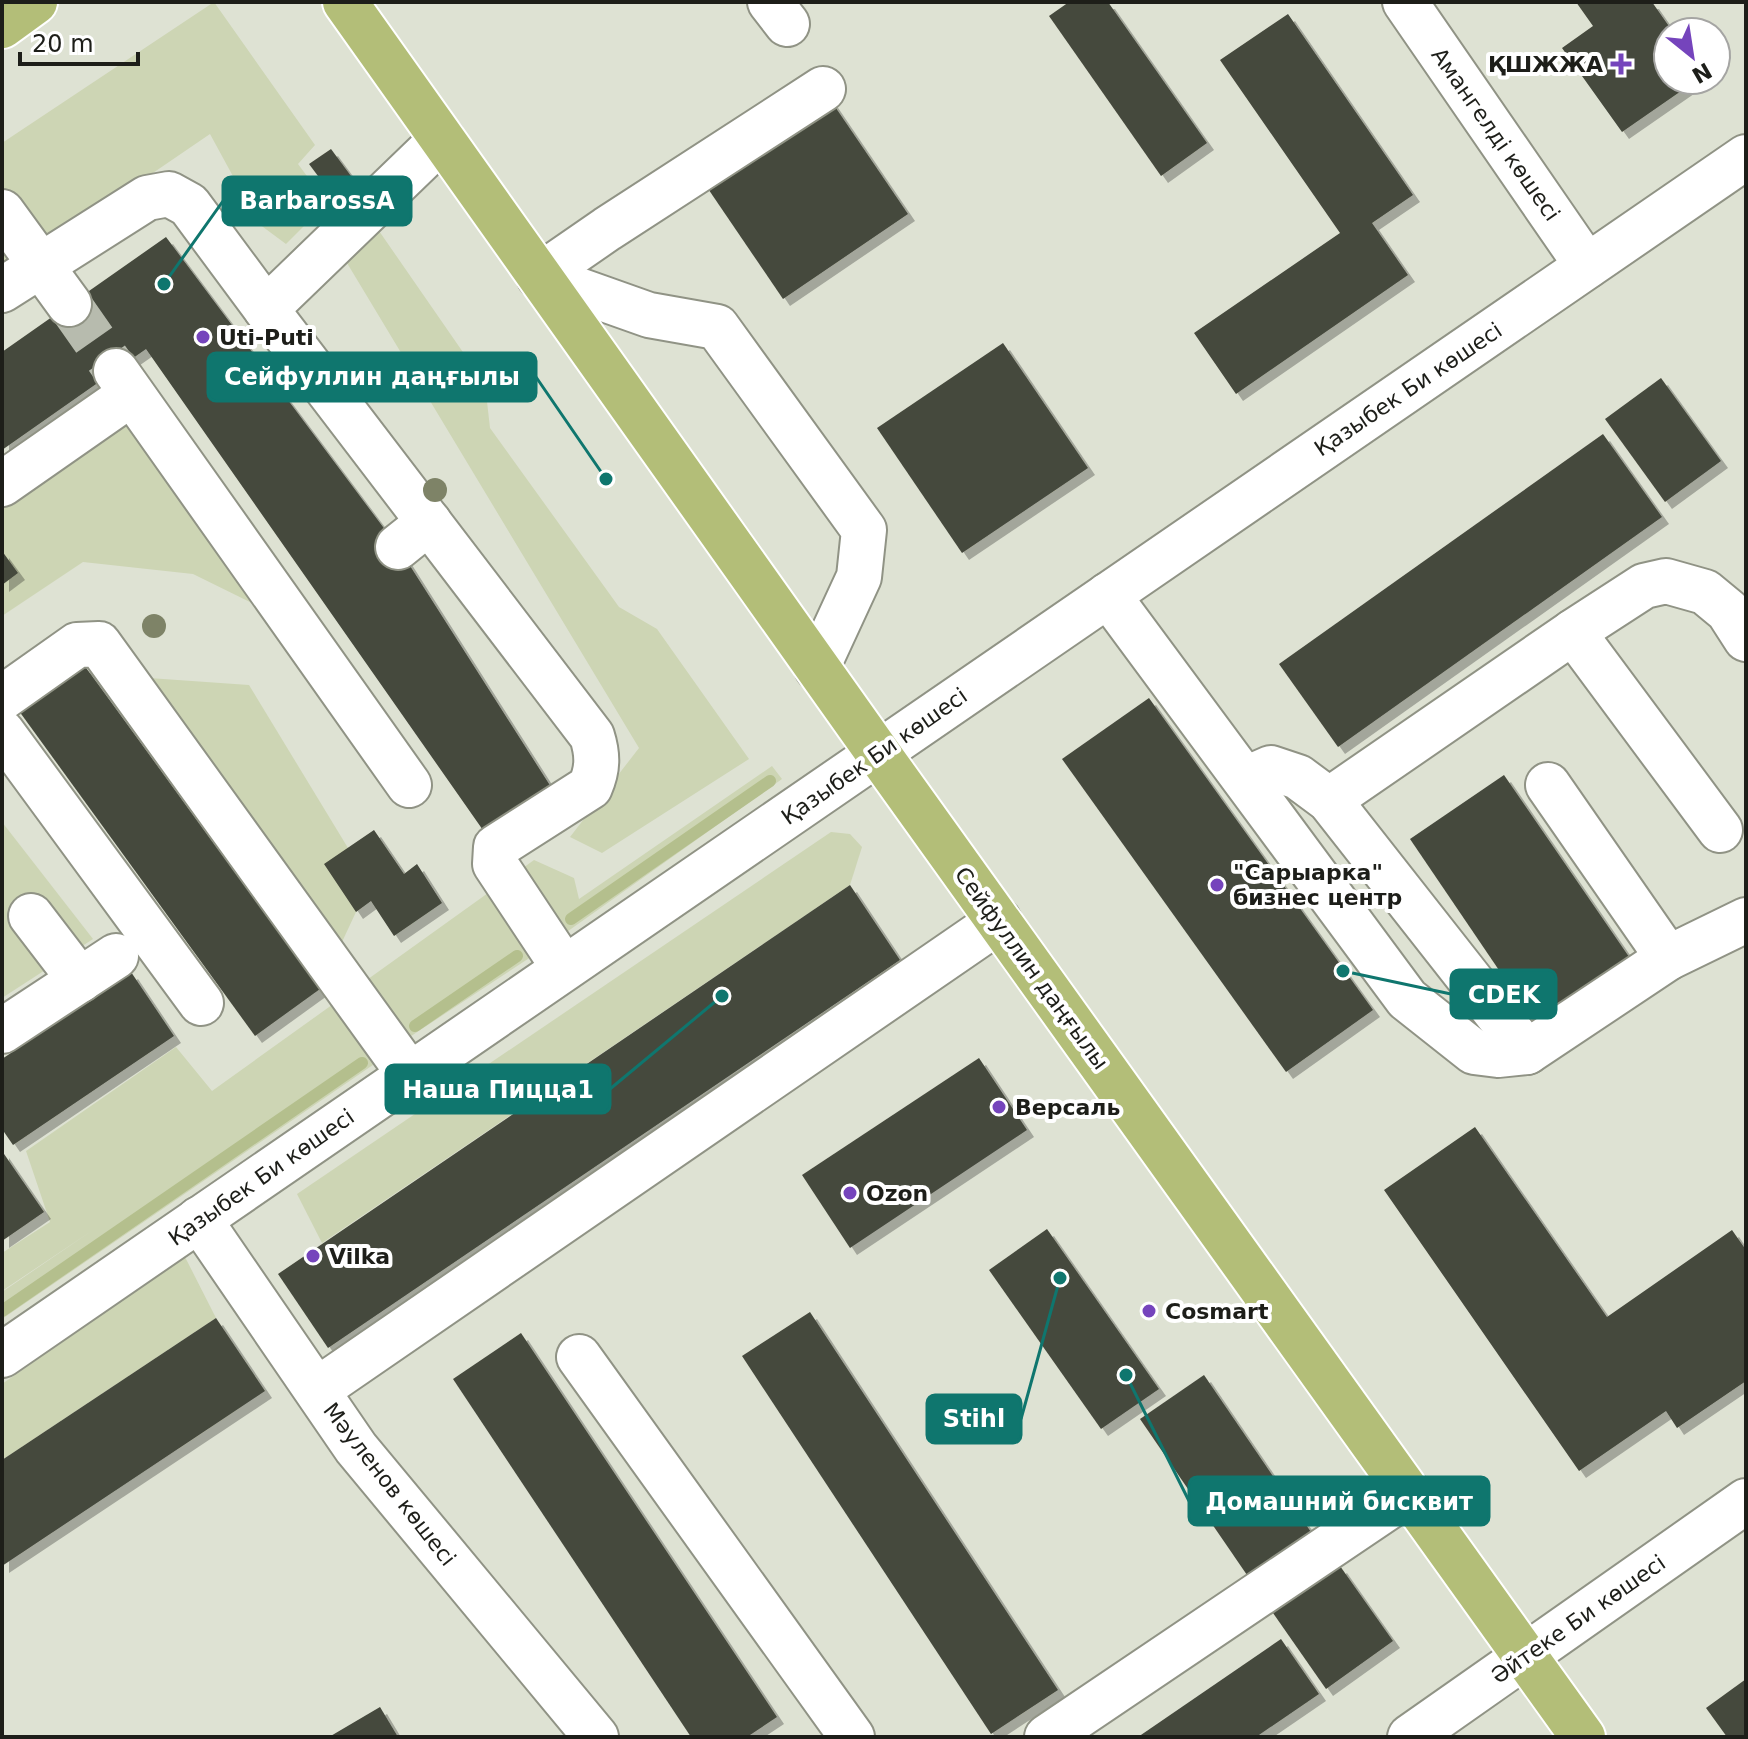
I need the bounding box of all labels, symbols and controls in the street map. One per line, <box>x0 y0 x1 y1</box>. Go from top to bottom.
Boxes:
scale bar <box>20 16 138 66</box>
north arrow <box>1652 16 1732 96</box>
text: 20 m <box>32 30 94 58</box>
street label: Амангелді көшесі <box>1426 43 1565 226</box>
place label: ҚШЖЖА <box>1488 52 1603 77</box>
marker: ҚШЖЖА <box>1610 53 1632 75</box>
text: N <box>1688 57 1716 88</box>
callout: BarbarossA <box>223 177 411 225</box>
text: BarbarossA <box>239 187 395 215</box>
street label: Қазыбек Би көшесі <box>1310 317 1507 461</box>
place label: Uti-Puti <box>219 325 314 350</box>
marker: Uti-Puti <box>194 328 212 346</box>
callout: Сейфуллин даңғылы <box>208 353 536 401</box>
text: Сейфуллин даңғылы <box>224 363 520 391</box>
street label: Қазыбек Би көшесі <box>777 683 972 830</box>
place label: "Сарыарка" бизнес центр <box>1233 860 1402 910</box>
street label: Сейфуллин даңғылы <box>950 862 1113 1074</box>
marker: "Сарыарка" бизнес центр <box>1208 876 1226 894</box>
callout: CDEK <box>1451 970 1556 1018</box>
text: CDEK <box>1468 981 1542 1009</box>
callout: Наша Пицца1 <box>386 1065 610 1113</box>
text: Наша Пицца1 <box>402 1076 594 1104</box>
place label: Версаль <box>1015 1095 1120 1120</box>
marker: Версаль <box>990 1098 1008 1116</box>
street label: Қазыбек Би көшесі <box>164 1104 359 1251</box>
place label: Ozon <box>866 1181 928 1206</box>
marker: Ozon <box>841 1184 859 1202</box>
place label: Vilka <box>329 1244 390 1269</box>
marker: Vilka <box>304 1247 322 1265</box>
place label: Cosmart <box>1165 1299 1269 1324</box>
marker: Cosmart <box>1140 1302 1158 1320</box>
callout: Stihl <box>927 1395 1021 1443</box>
street label: Мәуленов көшесі <box>318 1398 461 1571</box>
text: Stihl <box>943 1405 1005 1433</box>
callout: Домашний бисквит <box>1189 1477 1489 1525</box>
text: Домашний бисквит <box>1205 1488 1473 1516</box>
street label: Әйтеке Би көшесі <box>1486 1550 1670 1689</box>

